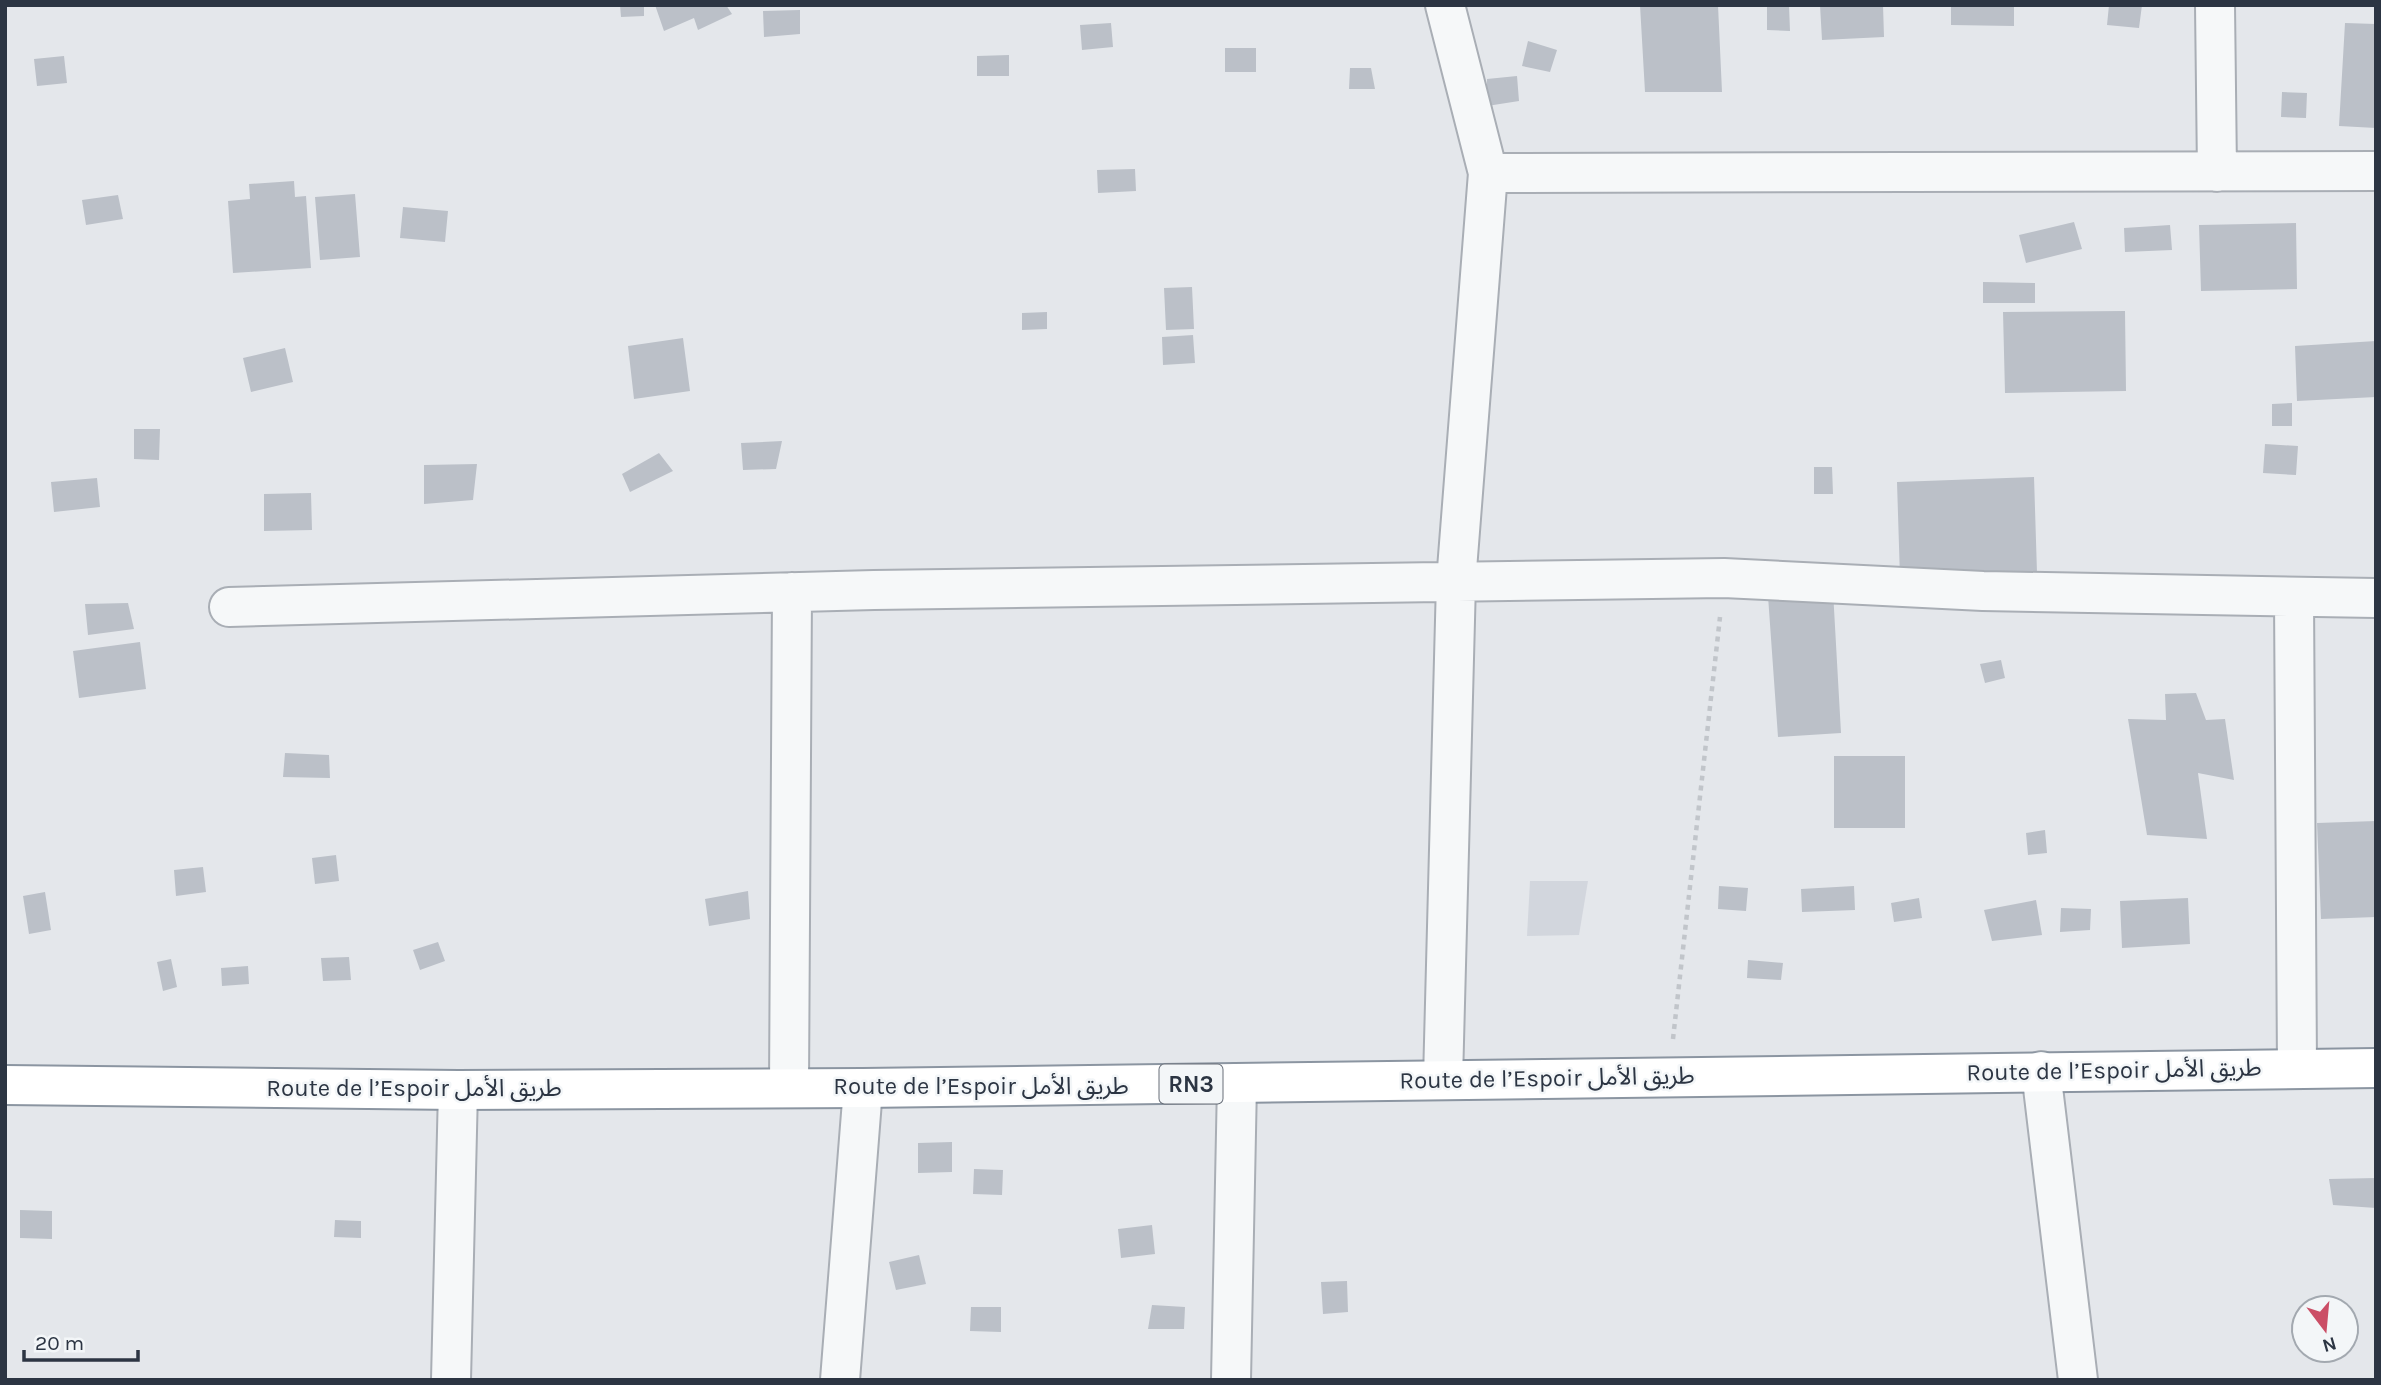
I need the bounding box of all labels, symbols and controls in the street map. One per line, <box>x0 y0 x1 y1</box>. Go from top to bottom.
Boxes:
street label: Route de l’Espoir طريق الأمل <box>1966 1053 2262 1088</box>
street label: Route de l’Espoir طريق الأمل <box>1399 1061 1695 1096</box>
road number: RN3 <box>1160 1064 1222 1104</box>
street label: Route de l’Espoir طريق الأمل <box>833 1072 1129 1101</box>
street label: Route de l’Espoir طريق الأمل <box>266 1074 562 1103</box>
north arrow <box>2290 1294 2360 1364</box>
scale bar <box>24 1318 138 1362</box>
text: 20 m <box>35 1331 84 1355</box>
text: N <box>2320 1332 2339 1357</box>

